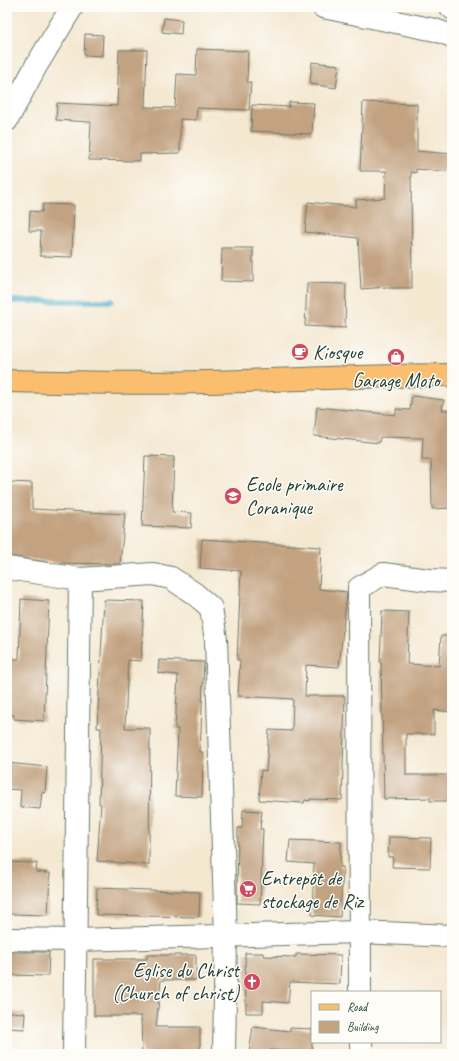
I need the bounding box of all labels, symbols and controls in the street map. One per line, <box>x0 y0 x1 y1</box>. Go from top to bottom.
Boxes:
place label: Kiosque <box>313 340 364 365</box>
cafe icon: Kiosque <box>290 342 310 362</box>
shop icon: Garage Moto <box>386 347 406 367</box>
place label: Garage Moto <box>352 368 442 393</box>
place label: Ecole primaire Coranique <box>246 472 344 520</box>
school or university icon: Ecole primaire Coranique <box>223 486 243 506</box>
place label: Entrepôt de stockage de Riz <box>261 866 365 914</box>
supermarket icon: Entrepôt de stockage de Riz <box>238 879 258 899</box>
place label: Eglise du Christ (Church of christ) <box>112 958 241 1006</box>
church icon: Eglise du Christ (Church of christ) <box>242 972 262 992</box>
legend <box>311 991 441 1043</box>
text: Road <box>347 999 369 1015</box>
text: Building <box>347 1019 379 1035</box>

